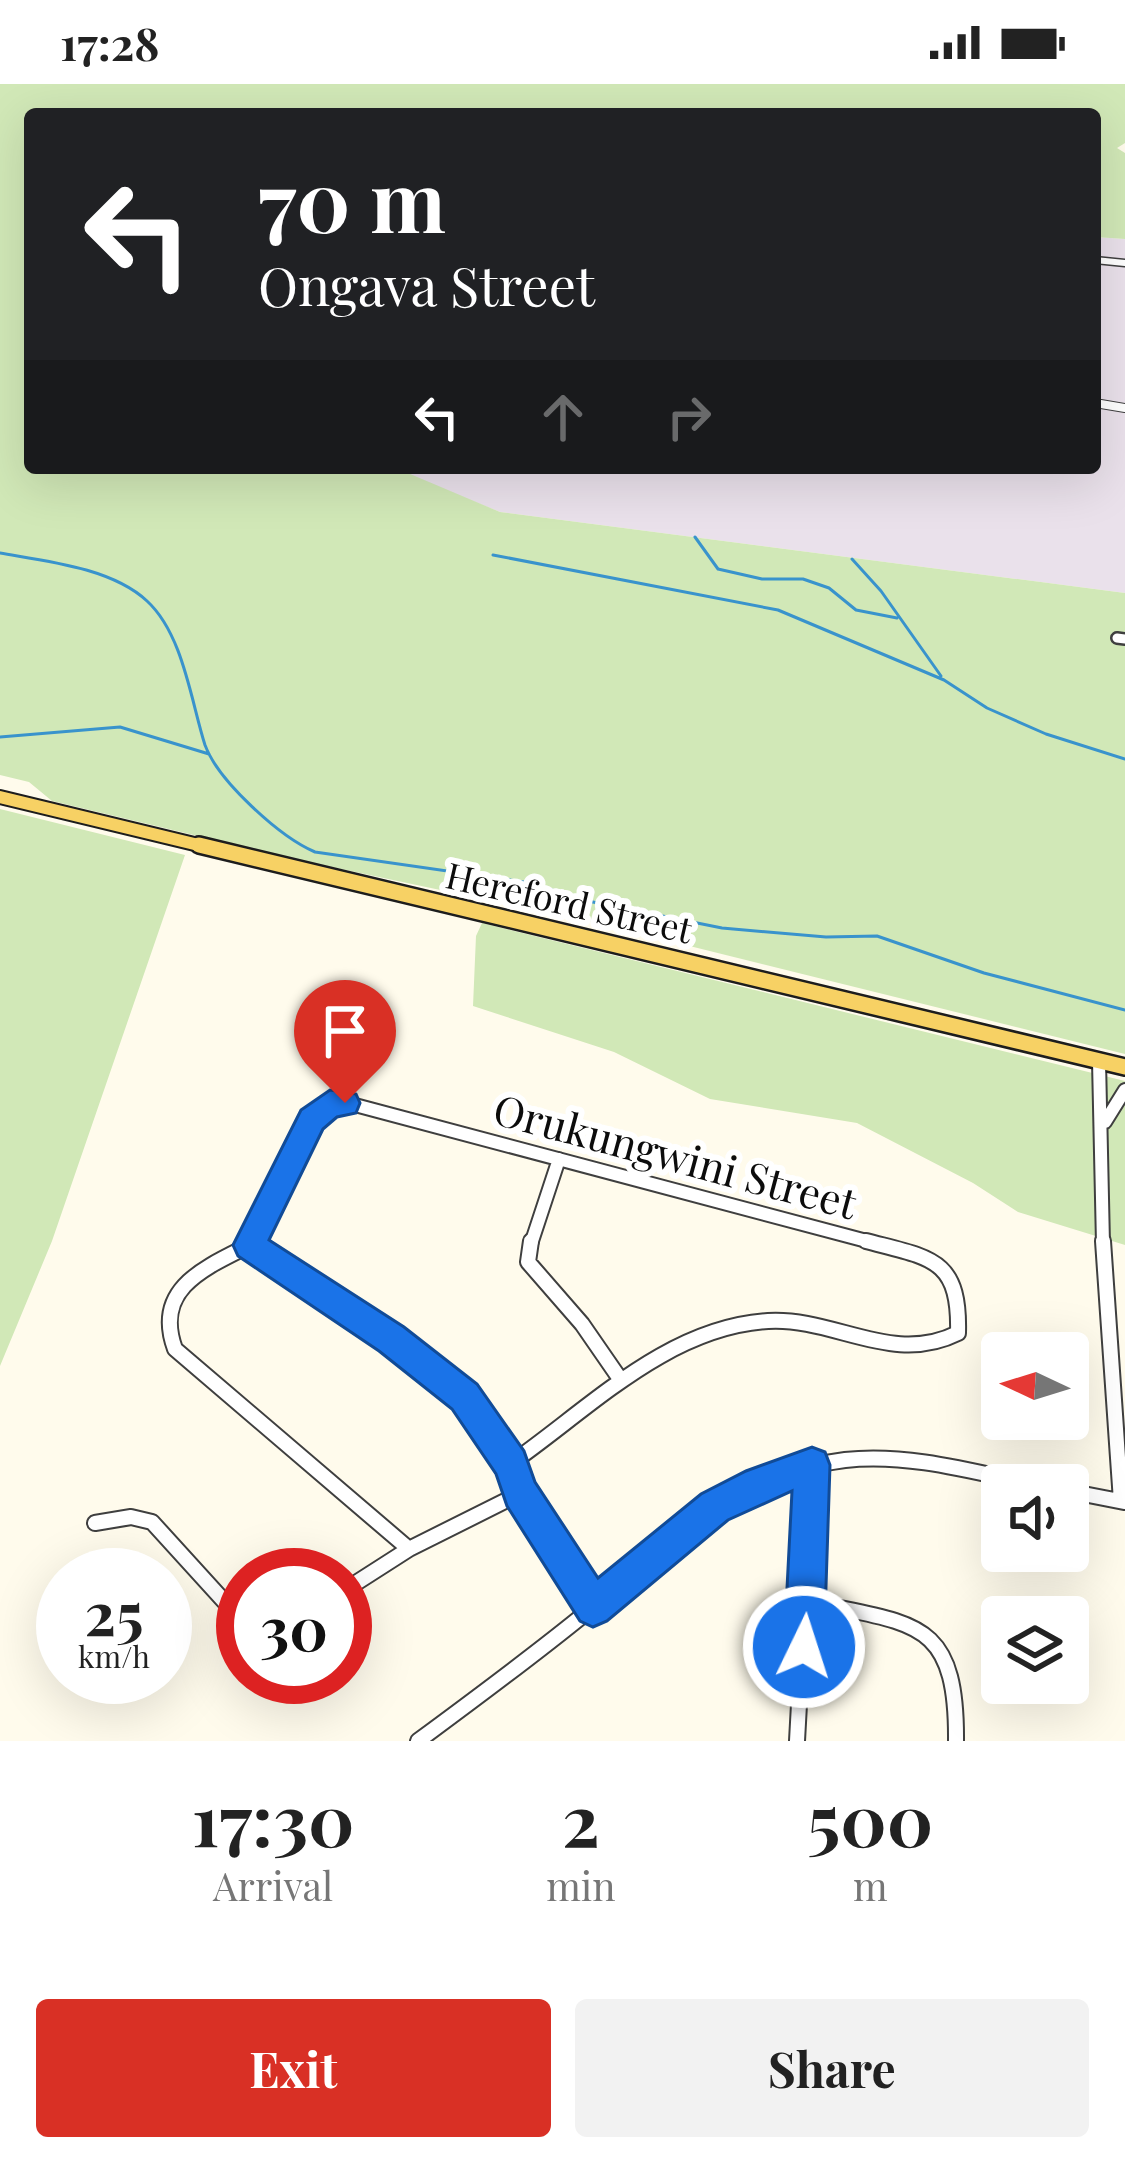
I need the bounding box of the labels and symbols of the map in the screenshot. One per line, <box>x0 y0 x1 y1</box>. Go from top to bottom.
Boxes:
street label: Hereford Street <box>442 849 698 953</box>
pin <box>294 980 396 1103</box>
street label: Orukungwini Street <box>488 1080 864 1231</box>
north arrow <box>981 1332 1089 1440</box>
speed limit sign: 30 <box>216 1548 372 1704</box>
position arrow <box>741 1584 867 1710</box>

